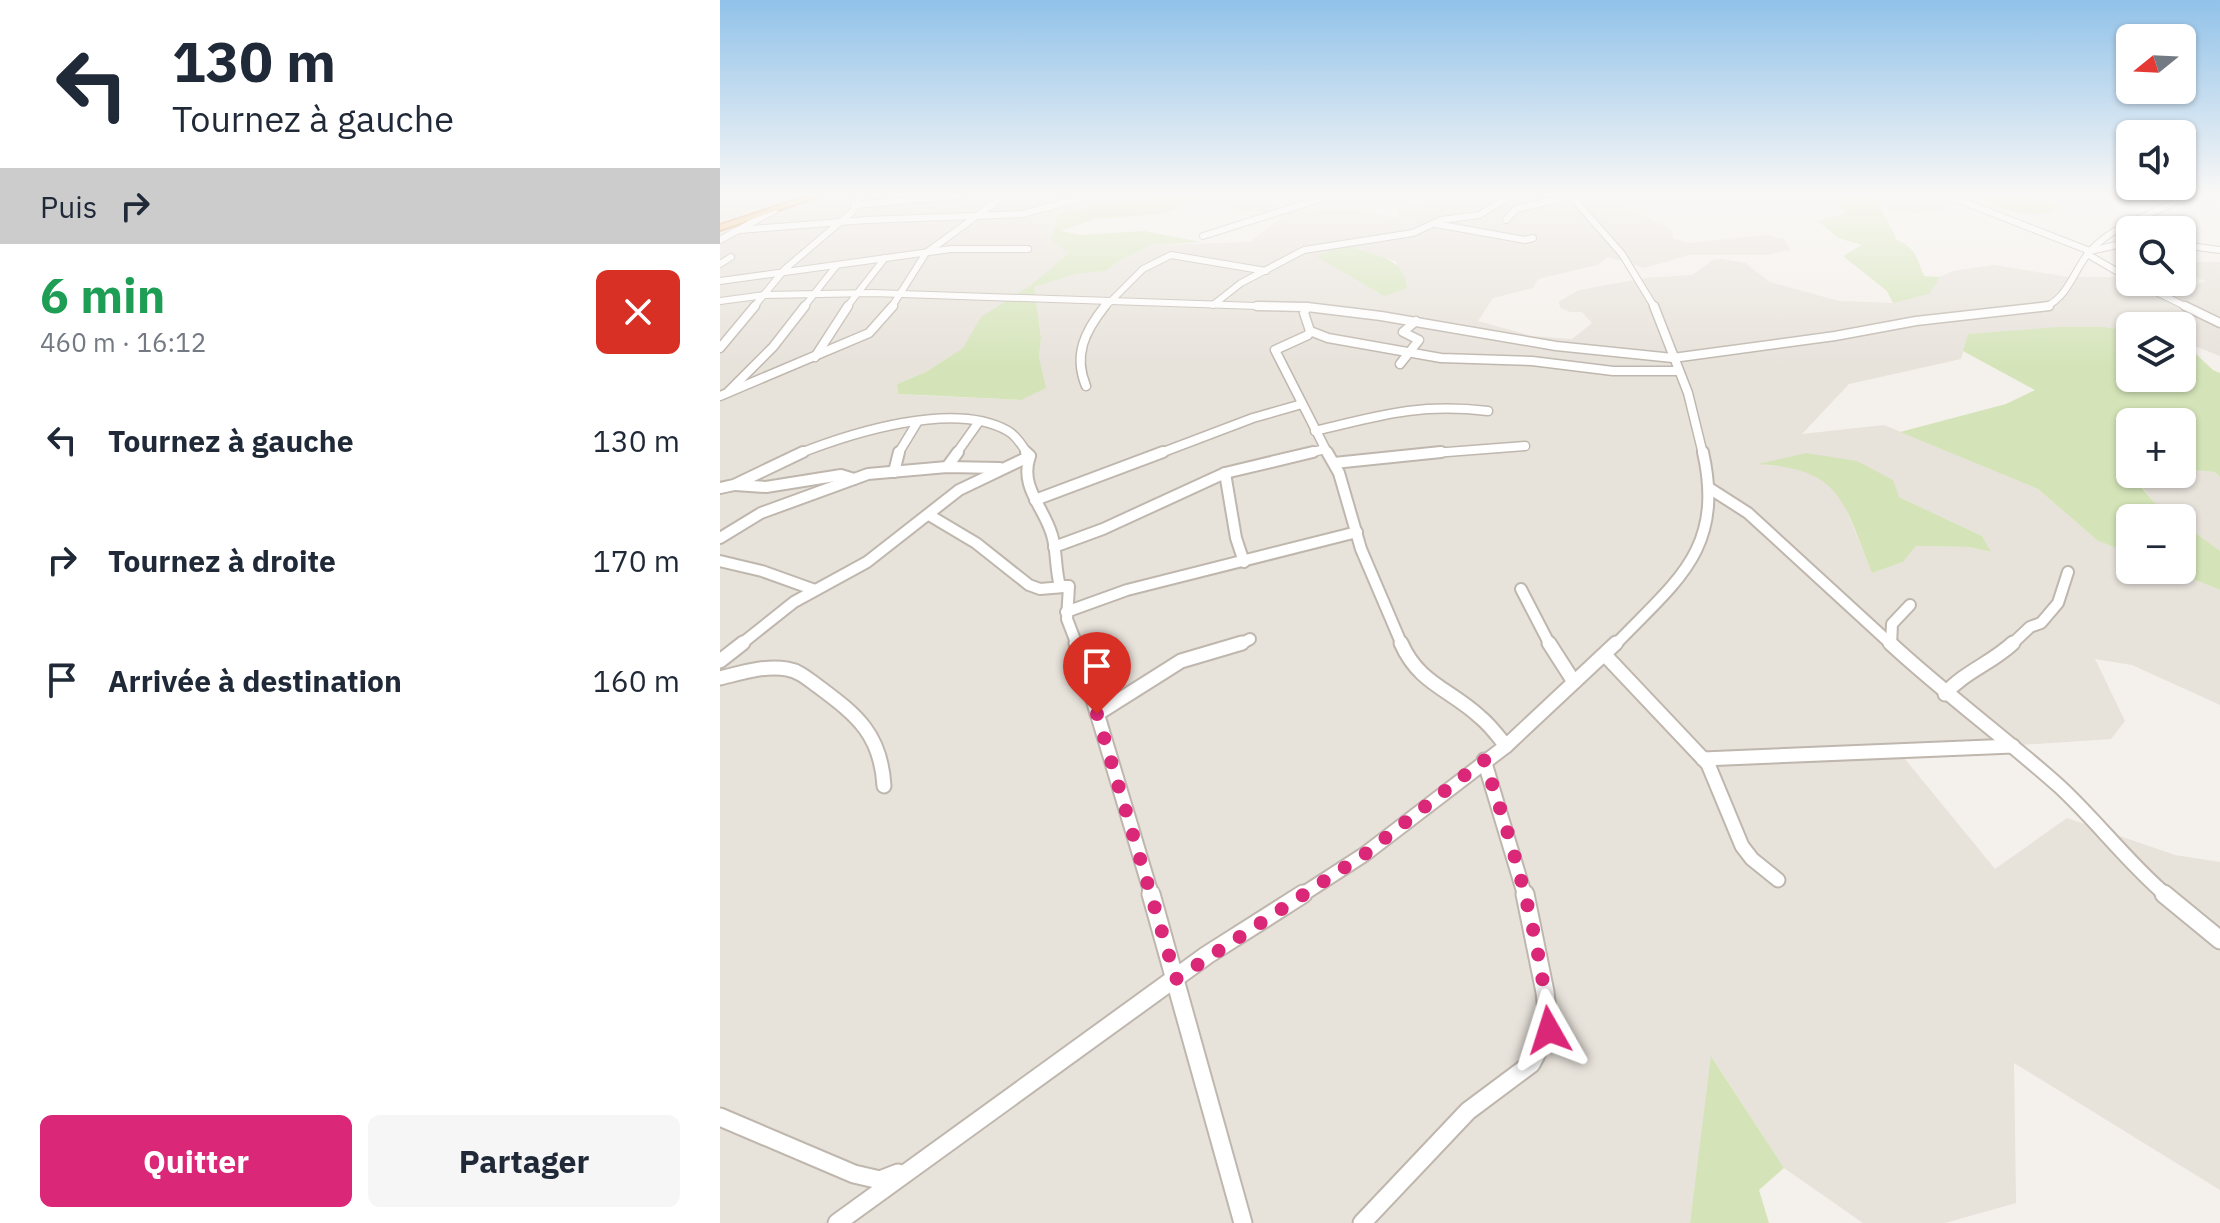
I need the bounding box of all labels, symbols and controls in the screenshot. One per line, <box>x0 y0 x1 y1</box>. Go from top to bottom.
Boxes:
north arrow <box>2116 24 2196 104</box>
map controls <box>2116 24 2196 584</box>
text: 130 m <box>172 25 336 97</box>
icon: left <box>40 32 144 136</box>
text: Tournez à gauche <box>172 95 454 142</box>
button: sound <box>2116 120 2196 200</box>
icon: right <box>113 184 157 228</box>
text: Puis <box>40 187 97 226</box>
button: search <box>2116 216 2196 296</box>
text: 6 min <box>40 264 165 326</box>
button: close <box>596 270 680 354</box>
button: layers <box>2116 312 2196 392</box>
text: 460 m · 16:12 <box>40 325 206 359</box>
button: + <box>2116 408 2196 488</box>
icon: left <box>40 418 84 462</box>
text: Tournez à gauche <box>108 421 354 460</box>
text: 130 m <box>593 421 680 460</box>
button: − <box>2116 504 2196 584</box>
icon: right <box>40 538 84 582</box>
text: Tournez à droite <box>108 541 336 580</box>
text: 170 m <box>593 541 680 580</box>
pin <box>1063 632 1131 714</box>
icon: arrive <box>1075 644 1119 688</box>
icon: arrive <box>40 658 84 702</box>
text: Arrivée à destination <box>108 661 402 700</box>
text: 160 m <box>593 661 680 700</box>
position arrow <box>1507 988 1591 1072</box>
button: Quitter <box>40 1115 352 1207</box>
button: Partager <box>368 1115 680 1207</box>

